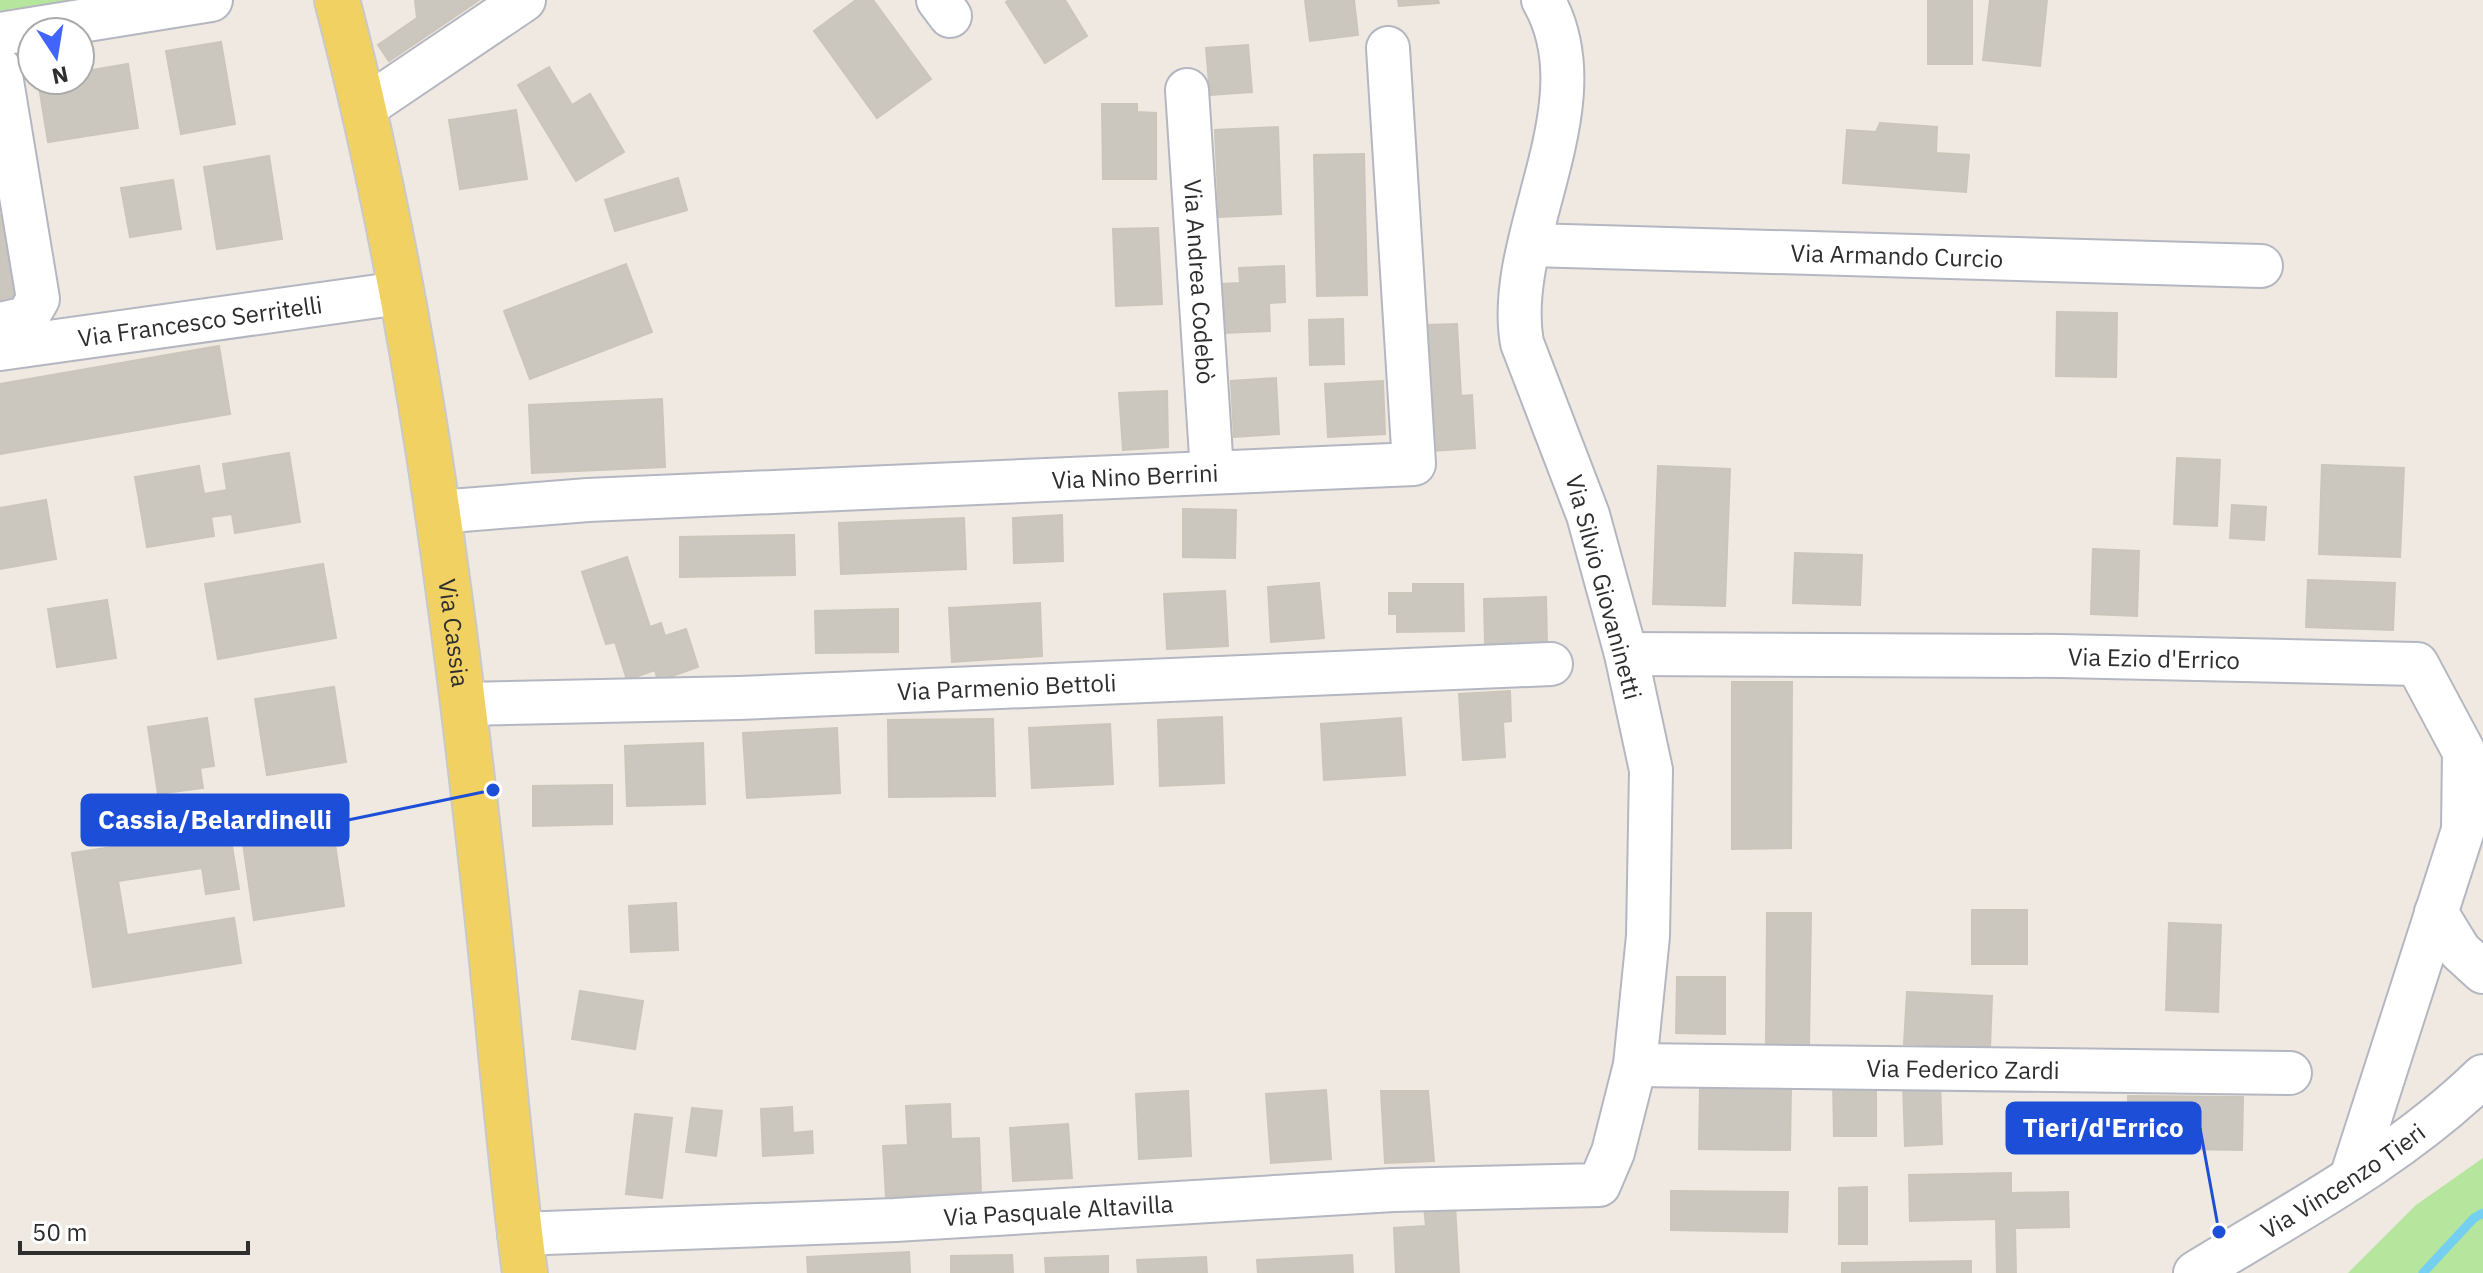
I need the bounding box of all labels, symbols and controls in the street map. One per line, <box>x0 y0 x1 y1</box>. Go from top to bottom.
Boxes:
north arrow <box>16 16 96 96</box>
text: N <box>49 60 71 92</box>
street label: Via Andrea Codebò <box>1177 178 1222 385</box>
street label: Via Armando Curcio <box>1790 236 2004 275</box>
street label: Via Francesco Serritelli <box>76 288 324 354</box>
street label: Via Nino Berrini <box>1051 457 1219 496</box>
street label: Via Silvio Giovaninetti <box>1559 471 1649 703</box>
street label: Via Cassia <box>431 577 477 689</box>
street label: Via Ezio d'Errico <box>2068 640 2240 676</box>
street label: Via Parmenio Bettoli <box>896 666 1117 707</box>
callout: Cassia/Belardinelli <box>82 795 348 845</box>
text: Cassia/Belardinelli <box>98 802 332 836</box>
street label: Via Federico Zardi <box>1866 1052 2060 1086</box>
callout: Tieri/d'Errico <box>2007 1103 2200 1153</box>
text: Tieri/d'Errico <box>2022 1110 2184 1144</box>
street label: Via Vincenzo Tieri <box>2255 1116 2431 1246</box>
street label: Via Pasquale Altavilla <box>943 1187 1174 1233</box>
scale bar <box>20 1205 248 1255</box>
text: 50 m <box>32 1216 87 1248</box>

